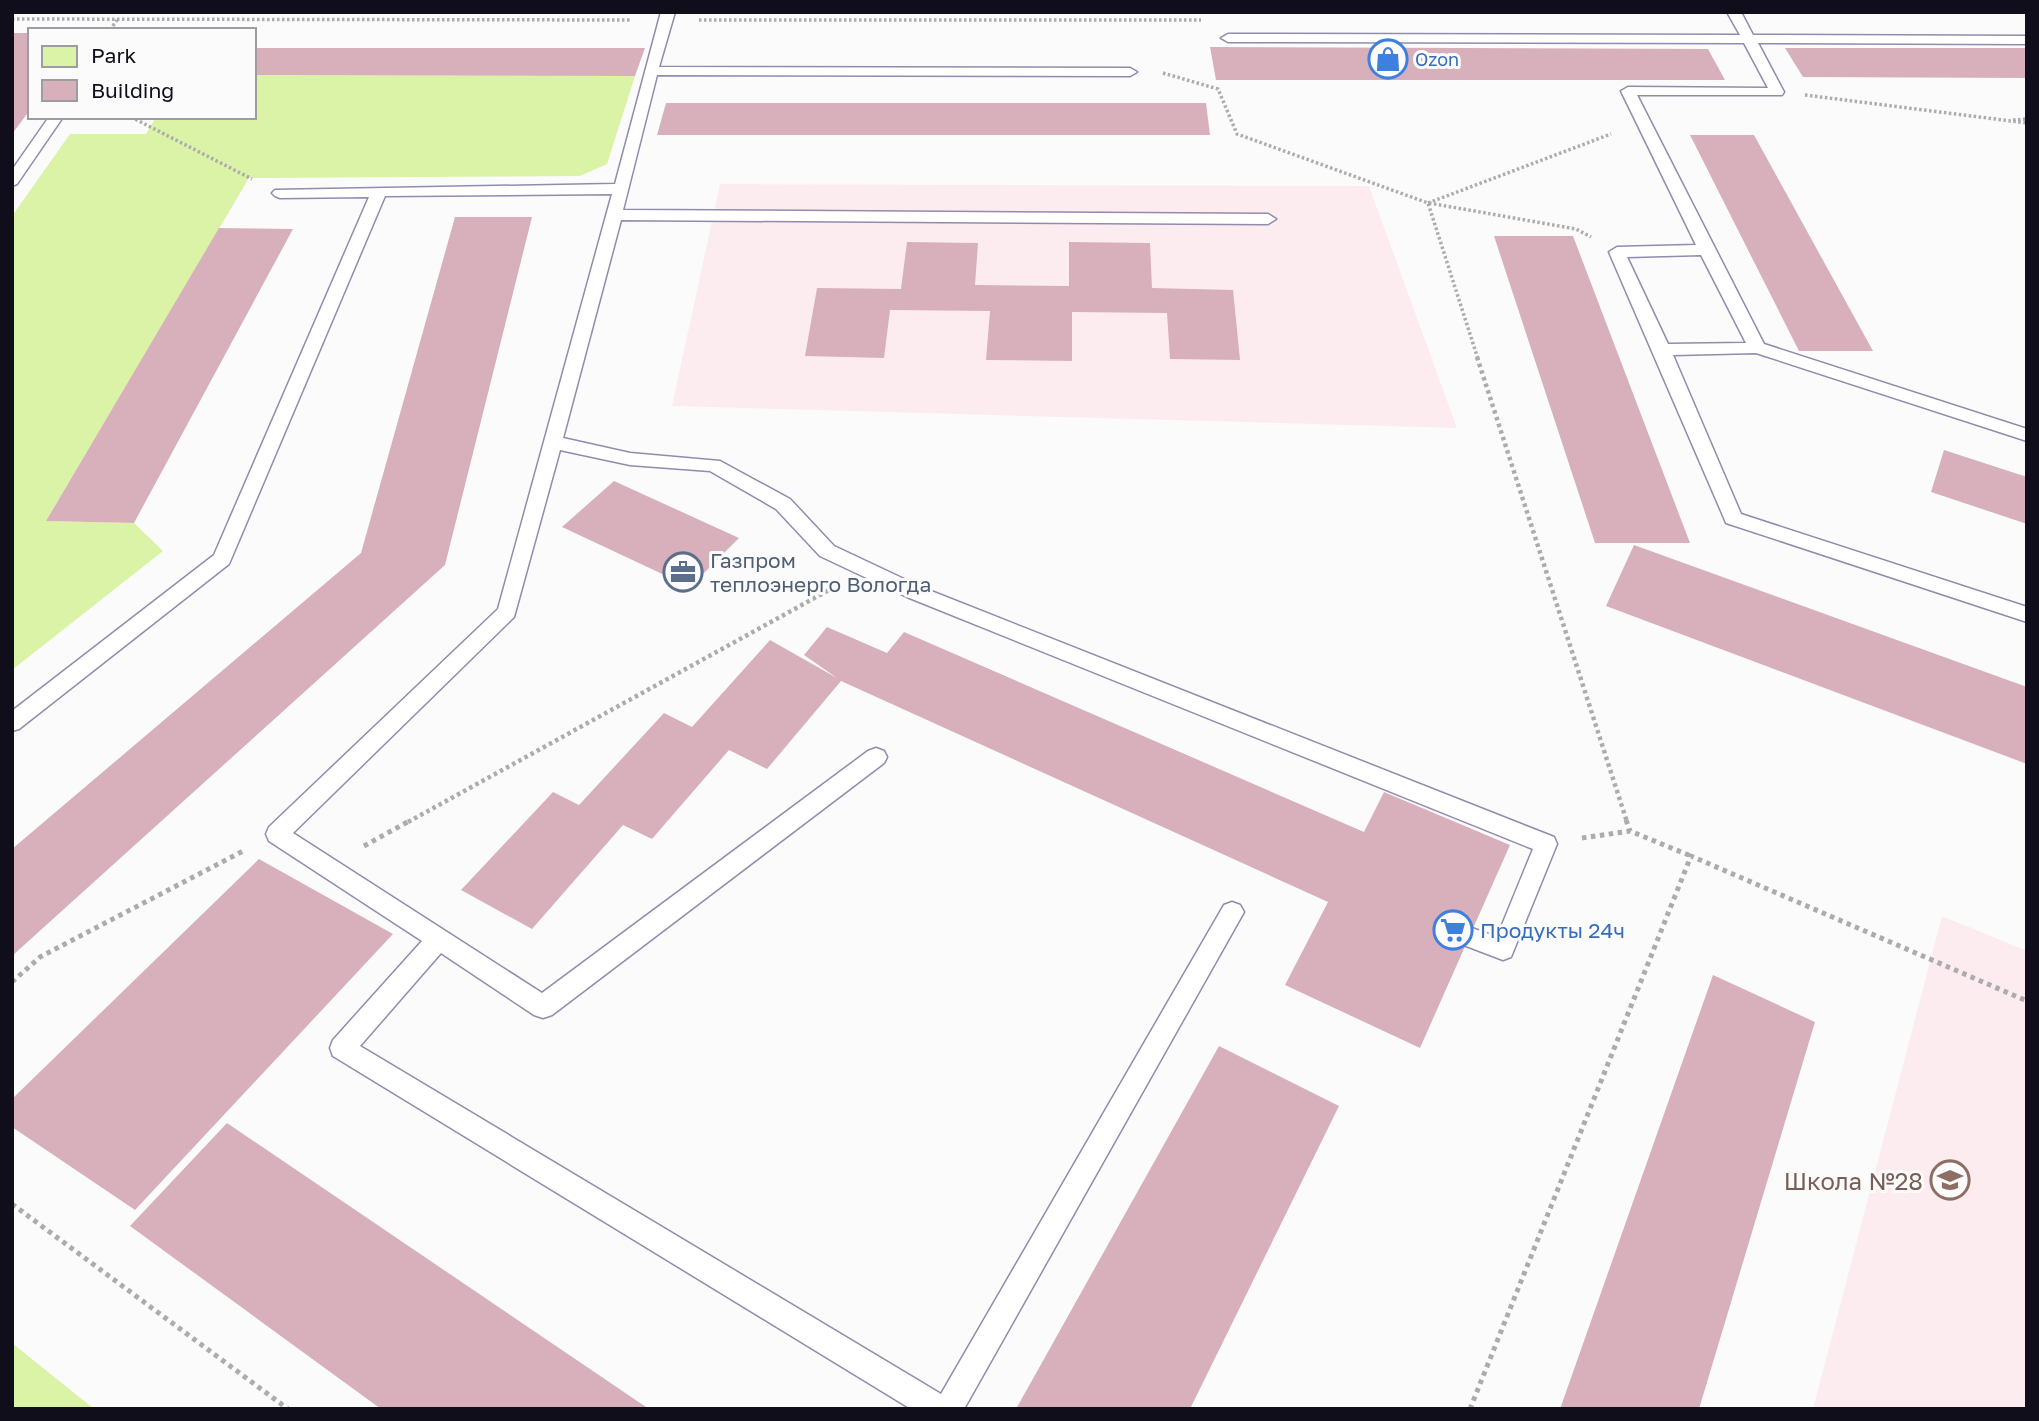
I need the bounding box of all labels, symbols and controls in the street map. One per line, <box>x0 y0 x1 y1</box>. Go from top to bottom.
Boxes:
legend <box>28 28 256 119</box>
shop icon: Ozon <box>1367 38 1409 80</box>
text: Park <box>91 42 137 68</box>
place label: Ozon <box>1415 48 1459 70</box>
text: Building <box>91 77 174 103</box>
place label: Газпром теплоэнерго Вологда <box>710 547 931 597</box>
office icon: Газпром теплоэнерго Вологда <box>662 551 704 593</box>
supermarket icon: Продукты 24ч <box>1432 909 1474 951</box>
place label: Продукты 24ч <box>1480 917 1625 943</box>
school or university icon: Школа №28 <box>1929 1159 1971 1201</box>
place label: Школа №28 <box>1784 1166 1923 1195</box>

